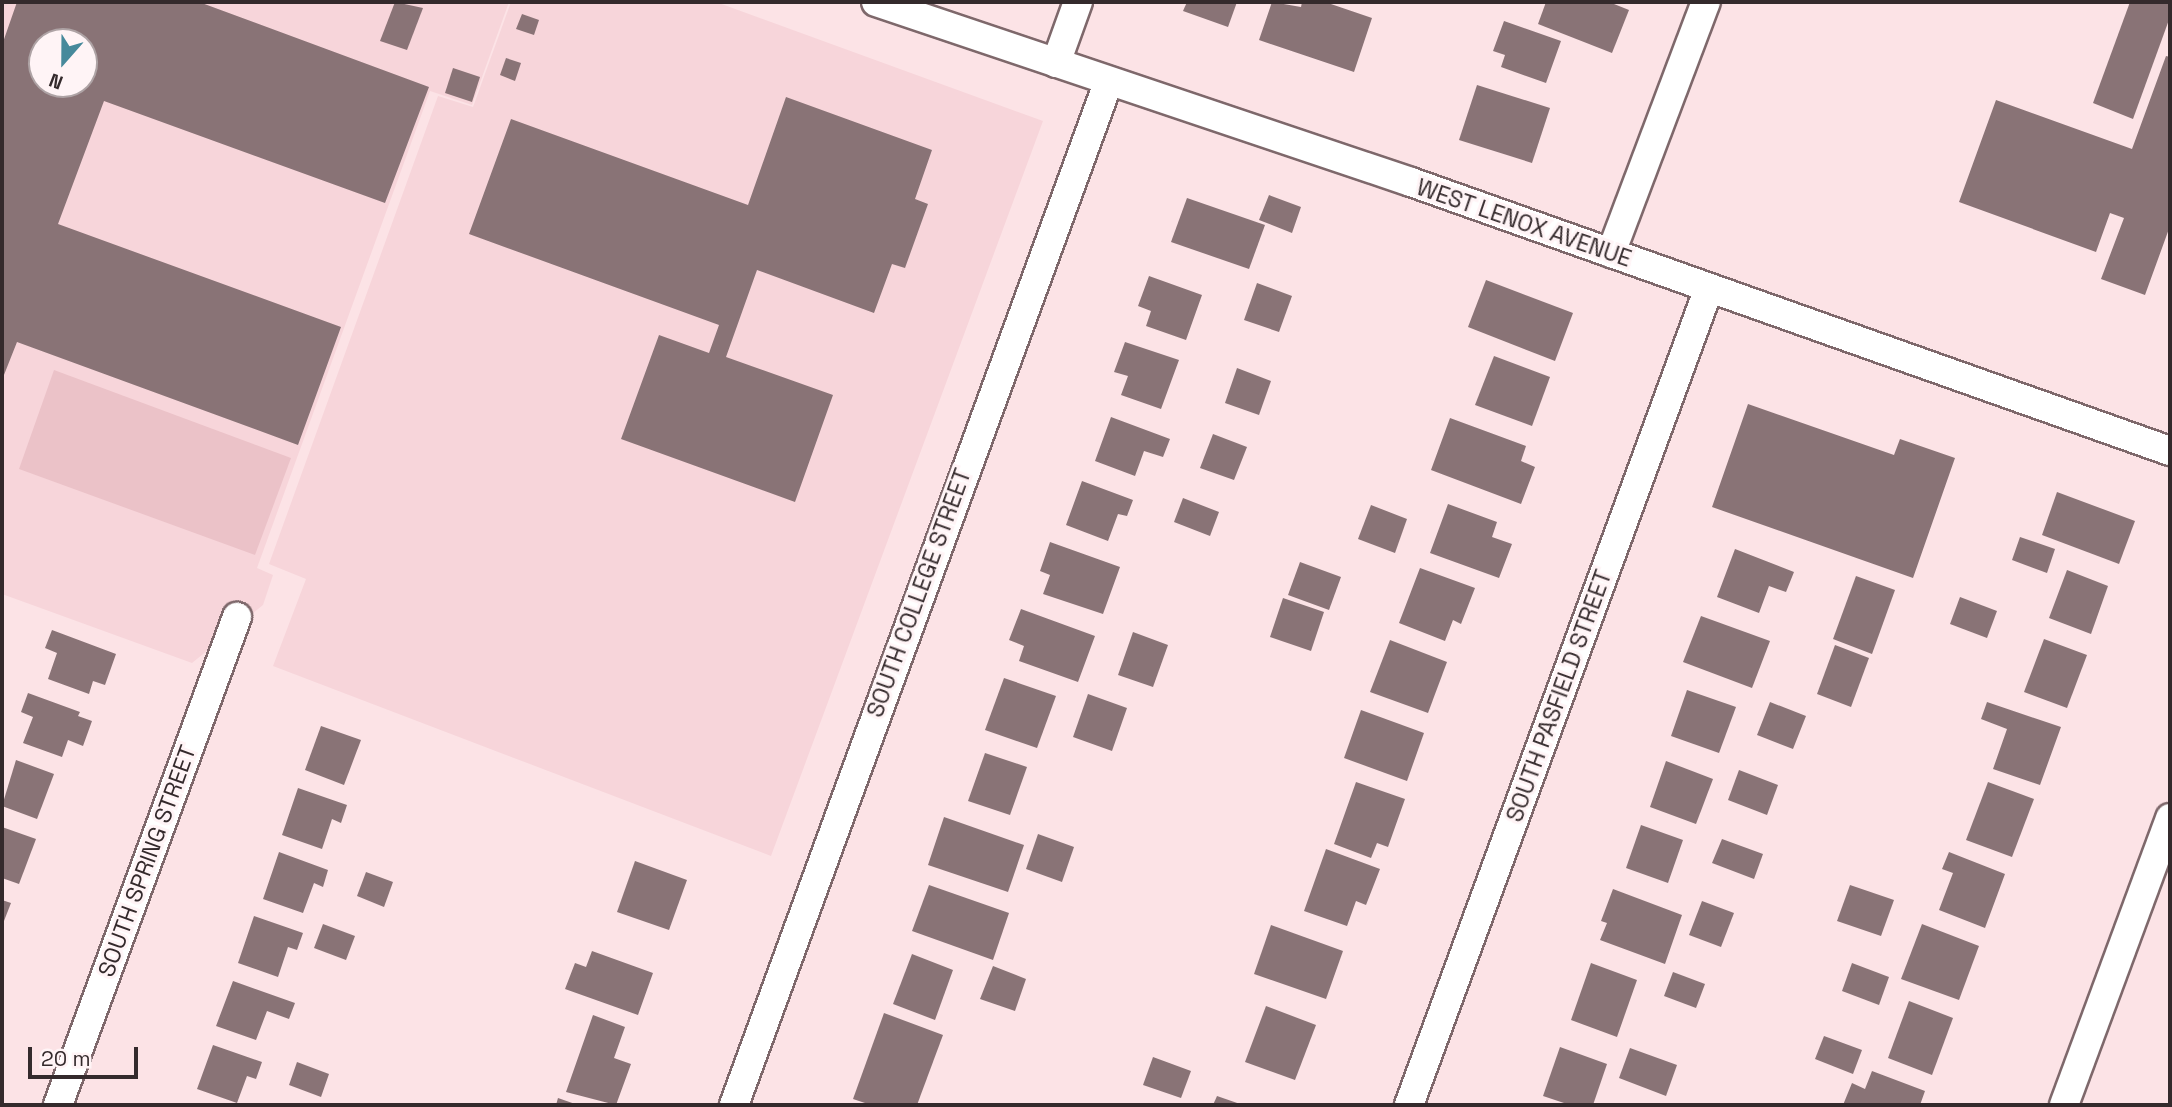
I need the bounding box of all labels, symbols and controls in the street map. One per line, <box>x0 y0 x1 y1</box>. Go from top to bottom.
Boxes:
north arrow <box>28 28 98 98</box>
text: N <box>46 67 66 95</box>
street label: WEST LENOX AVENUE <box>1413 173 1635 273</box>
street label: SOUTH COLLEGE STREET <box>861 465 977 721</box>
street label: SOUTH PASFIELD STREET <box>1501 566 1617 826</box>
street label: SOUTH SPRING STREET <box>92 741 202 981</box>
scale bar <box>32 1034 142 1078</box>
text: 20 m <box>41 1045 91 1072</box>

